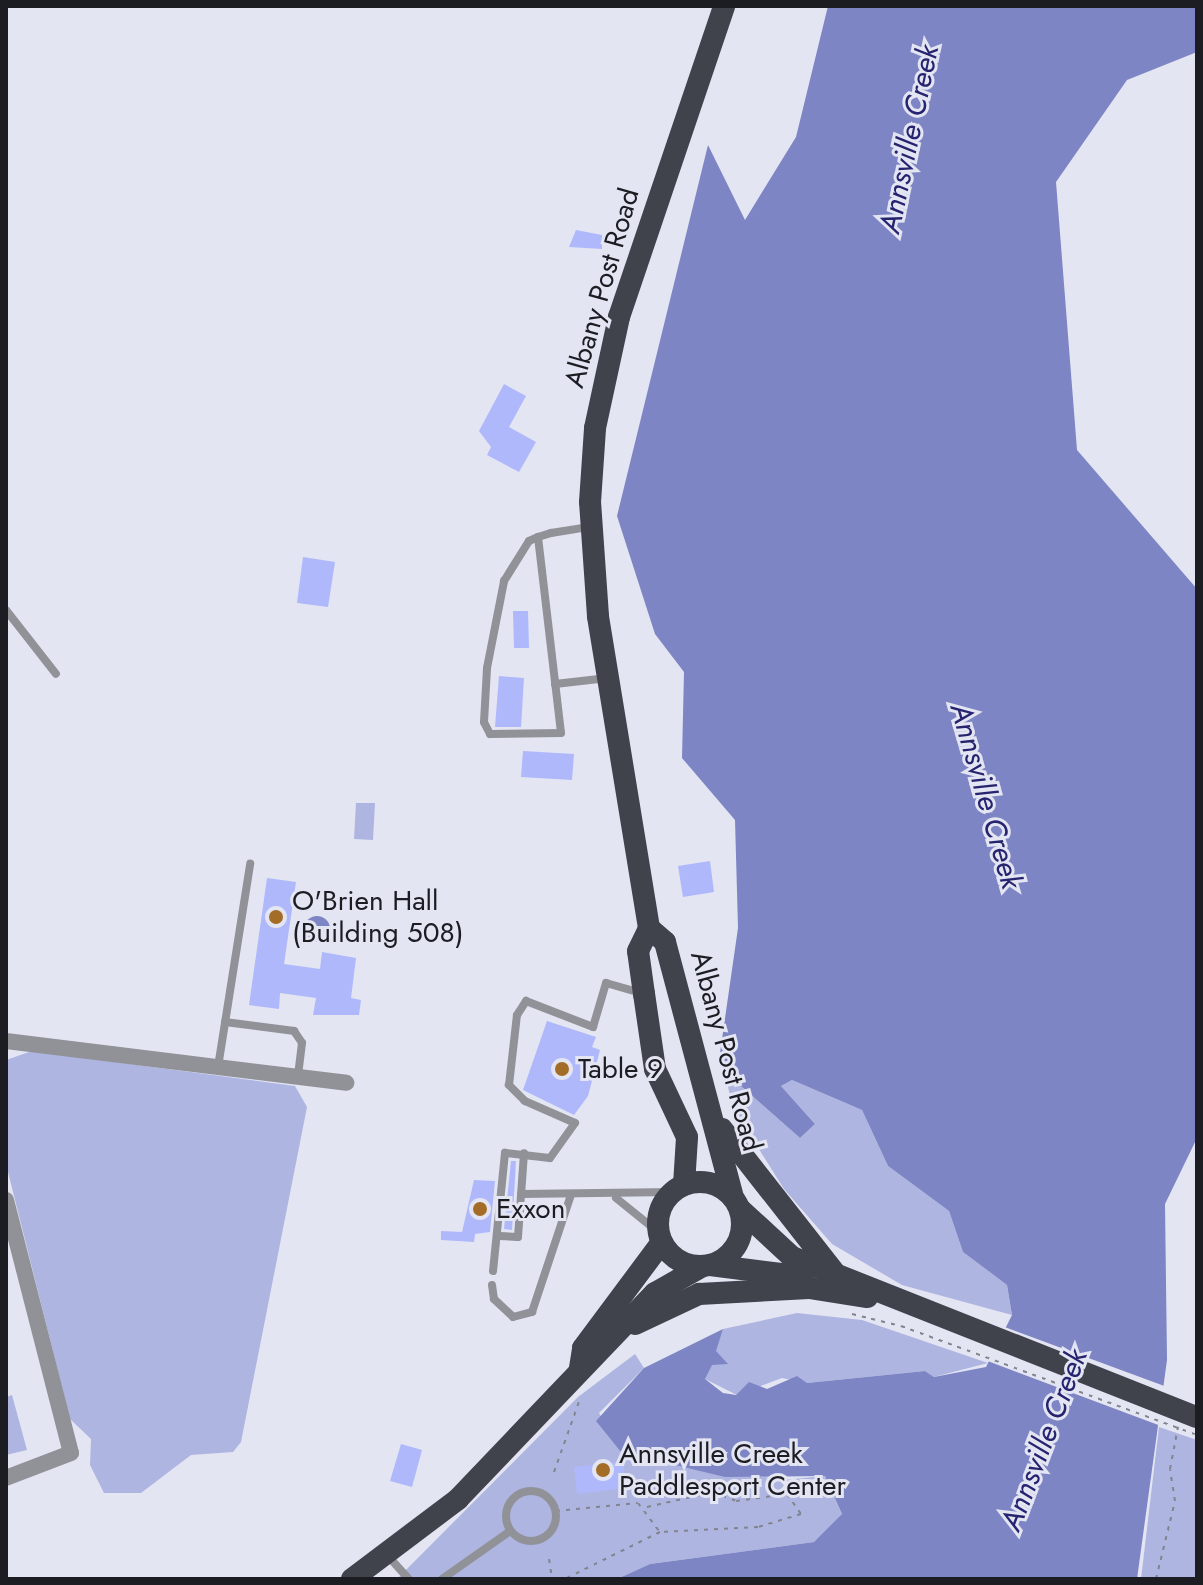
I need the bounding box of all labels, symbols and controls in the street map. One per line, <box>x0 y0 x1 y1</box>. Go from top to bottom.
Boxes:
water label: Annsville Creek <box>871 42 947 236</box>
street label: Albany Post Road <box>557 184 647 392</box>
water label: Annsville Creek <box>942 699 1030 893</box>
place label: O'Brien Hall (Building 508) <box>292 884 464 950</box>
marker: O'Brien Hall (Building 508) <box>267 908 285 926</box>
street label: Albany Post Road <box>683 947 769 1155</box>
place label: Table 9 <box>578 1052 663 1086</box>
marker: Table 9 <box>553 1060 571 1078</box>
place label: Exxon <box>496 1192 565 1226</box>
marker: Exxon <box>471 1200 489 1218</box>
water label: Annsville Creek <box>993 1344 1095 1536</box>
place label: Annsville Creek Paddlesport Center <box>619 1437 846 1503</box>
marker: Annsville Creek Paddlesport Center <box>594 1461 612 1479</box>

